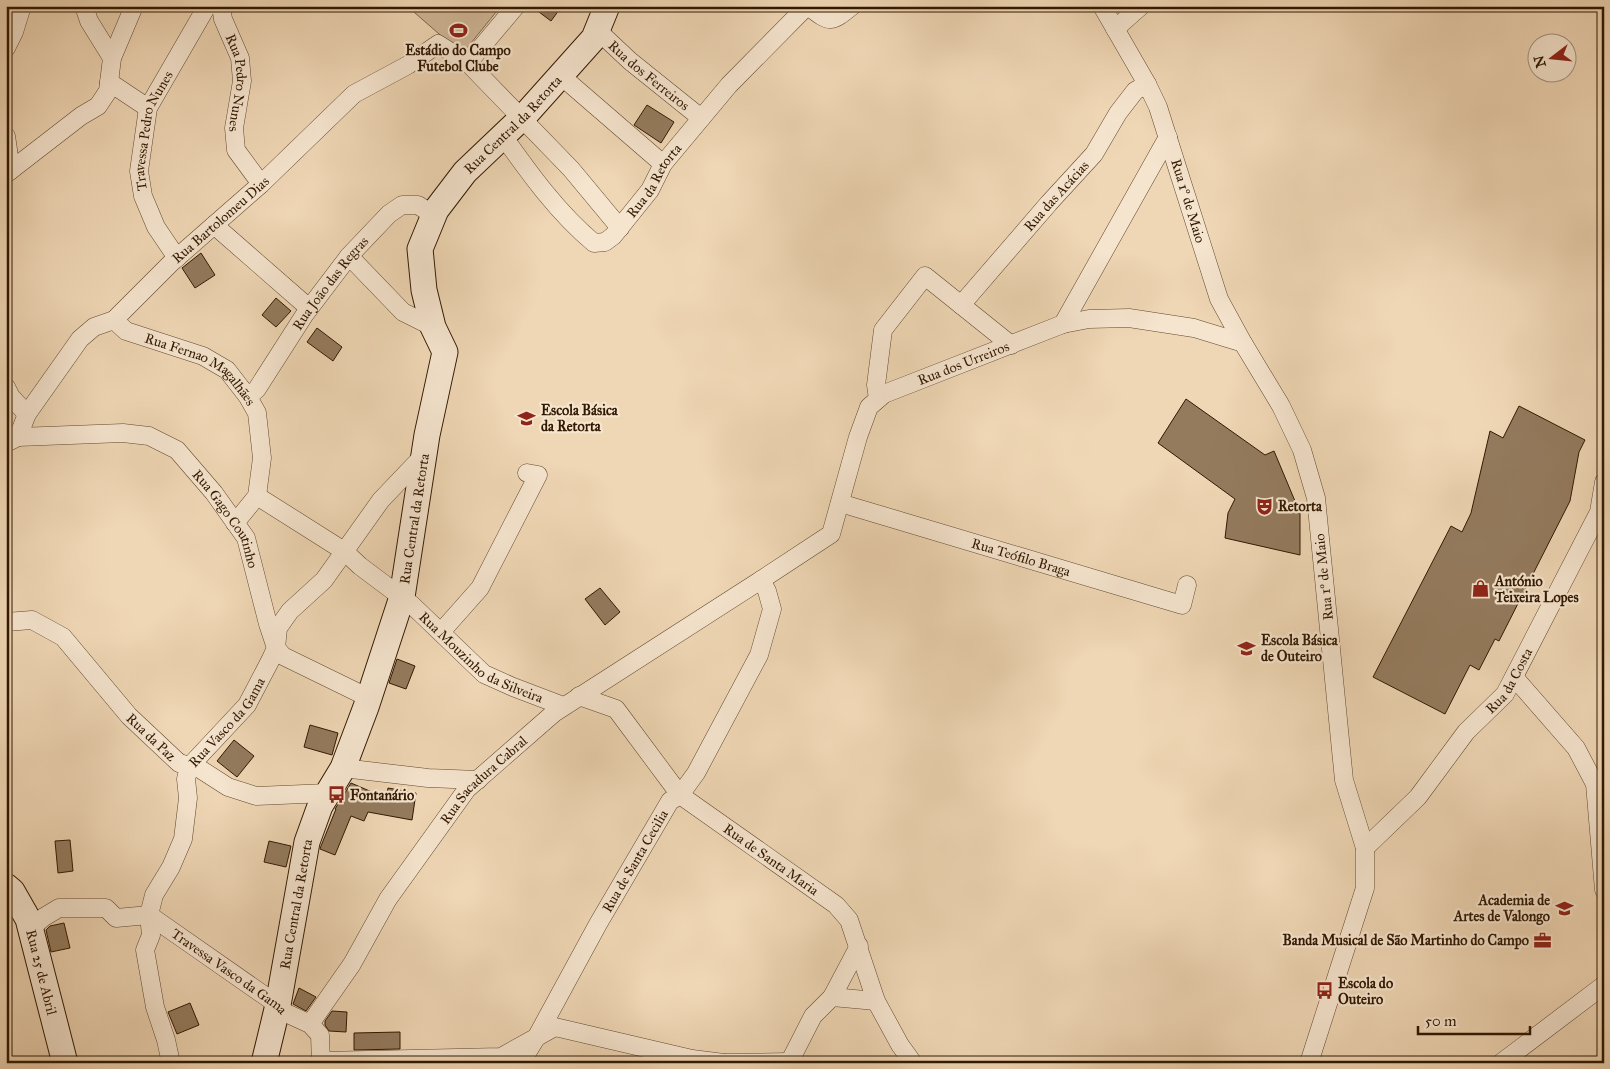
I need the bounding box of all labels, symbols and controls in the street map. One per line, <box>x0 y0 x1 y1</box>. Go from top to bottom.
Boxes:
sports icon: Estádio do Campo Futebol Clube <box>448 20 468 40</box>
street label: Rua Pedro Nunes <box>222 31 251 132</box>
north arrow <box>1528 32 1578 82</box>
street label: Rua dos Ferreiros <box>605 37 693 114</box>
place label: Estádio do Campo Futebol Clube <box>405 42 511 75</box>
text: N <box>1530 53 1550 69</box>
street label: Travessa Pedro Nunes <box>130 68 176 192</box>
street label: Rua Central da Retorta <box>460 72 565 177</box>
street label: Rua da Retorta <box>623 140 685 221</box>
street label: Rua das Acácias <box>1020 157 1092 235</box>
street label: Rua 1º de Maio <box>1167 157 1209 245</box>
street label: Rua Bartolomeu Dias <box>168 172 273 267</box>
street label: Rua João das Regras <box>289 233 372 333</box>
street label: Rua Fernao Magalhães <box>143 329 259 408</box>
street label: Rua dos Urreiros <box>915 337 1012 389</box>
place label: Escola Básica da Retorta <box>541 402 619 435</box>
school or university icon: Escola Básica da Retorta <box>517 408 537 428</box>
street label: Rua Central da Retorta <box>396 452 433 585</box>
street label: Rua Gago Coutinho <box>189 466 262 570</box>
theatre icon: Retorta <box>1254 496 1274 516</box>
place label: Retorta <box>1278 498 1323 515</box>
street label: Rua 1º de Maio <box>1311 533 1337 621</box>
street label: Rua Teófilo Braga <box>970 534 1073 580</box>
place label: António Teixeira Lopes <box>1494 573 1579 607</box>
shop icon: António Teixeira Lopes <box>1471 579 1491 599</box>
street label: Rua Mouzinho da Silveira <box>416 608 546 706</box>
place label: Escola Básica de Outeiro <box>1261 632 1339 665</box>
school or university icon: Escola Básica de Outeiro <box>1237 638 1257 658</box>
street label: Rua da Costa <box>1482 645 1536 717</box>
street label: Rua Vasco da Gama <box>185 674 268 771</box>
street label: Rua da Paz <box>123 709 180 765</box>
street label: Rua Sacadura Cabral <box>436 732 531 827</box>
bus stop icon: Fontanário <box>326 785 346 805</box>
place label: Fontanário <box>350 787 414 804</box>
street label: Rua de Santa Cecilia <box>598 806 672 915</box>
street label: Rua de Santa Maria <box>720 820 822 899</box>
street label: Rua Central da Retorta <box>276 838 316 971</box>
place label: Academia de Artes de Valongo <box>1453 892 1550 926</box>
school or university icon: Academia de Artes de Valongo <box>1554 898 1574 918</box>
street label: Travessa Vasco da Gama <box>168 925 291 1018</box>
street label: Rua 25 de Abril <box>23 928 61 1017</box>
office icon: Banda Musical de São Martinho do Campo <box>1533 930 1553 950</box>
place label: Banda Musical de São Martinho do Campo <box>1283 932 1529 950</box>
place label: Escola do Outeiro <box>1338 975 1393 1008</box>
bus stop icon: Escola do Outeiro <box>1314 981 1334 1001</box>
scale bar <box>1418 1004 1530 1036</box>
text: 50 m <box>1425 1012 1457 1030</box>

